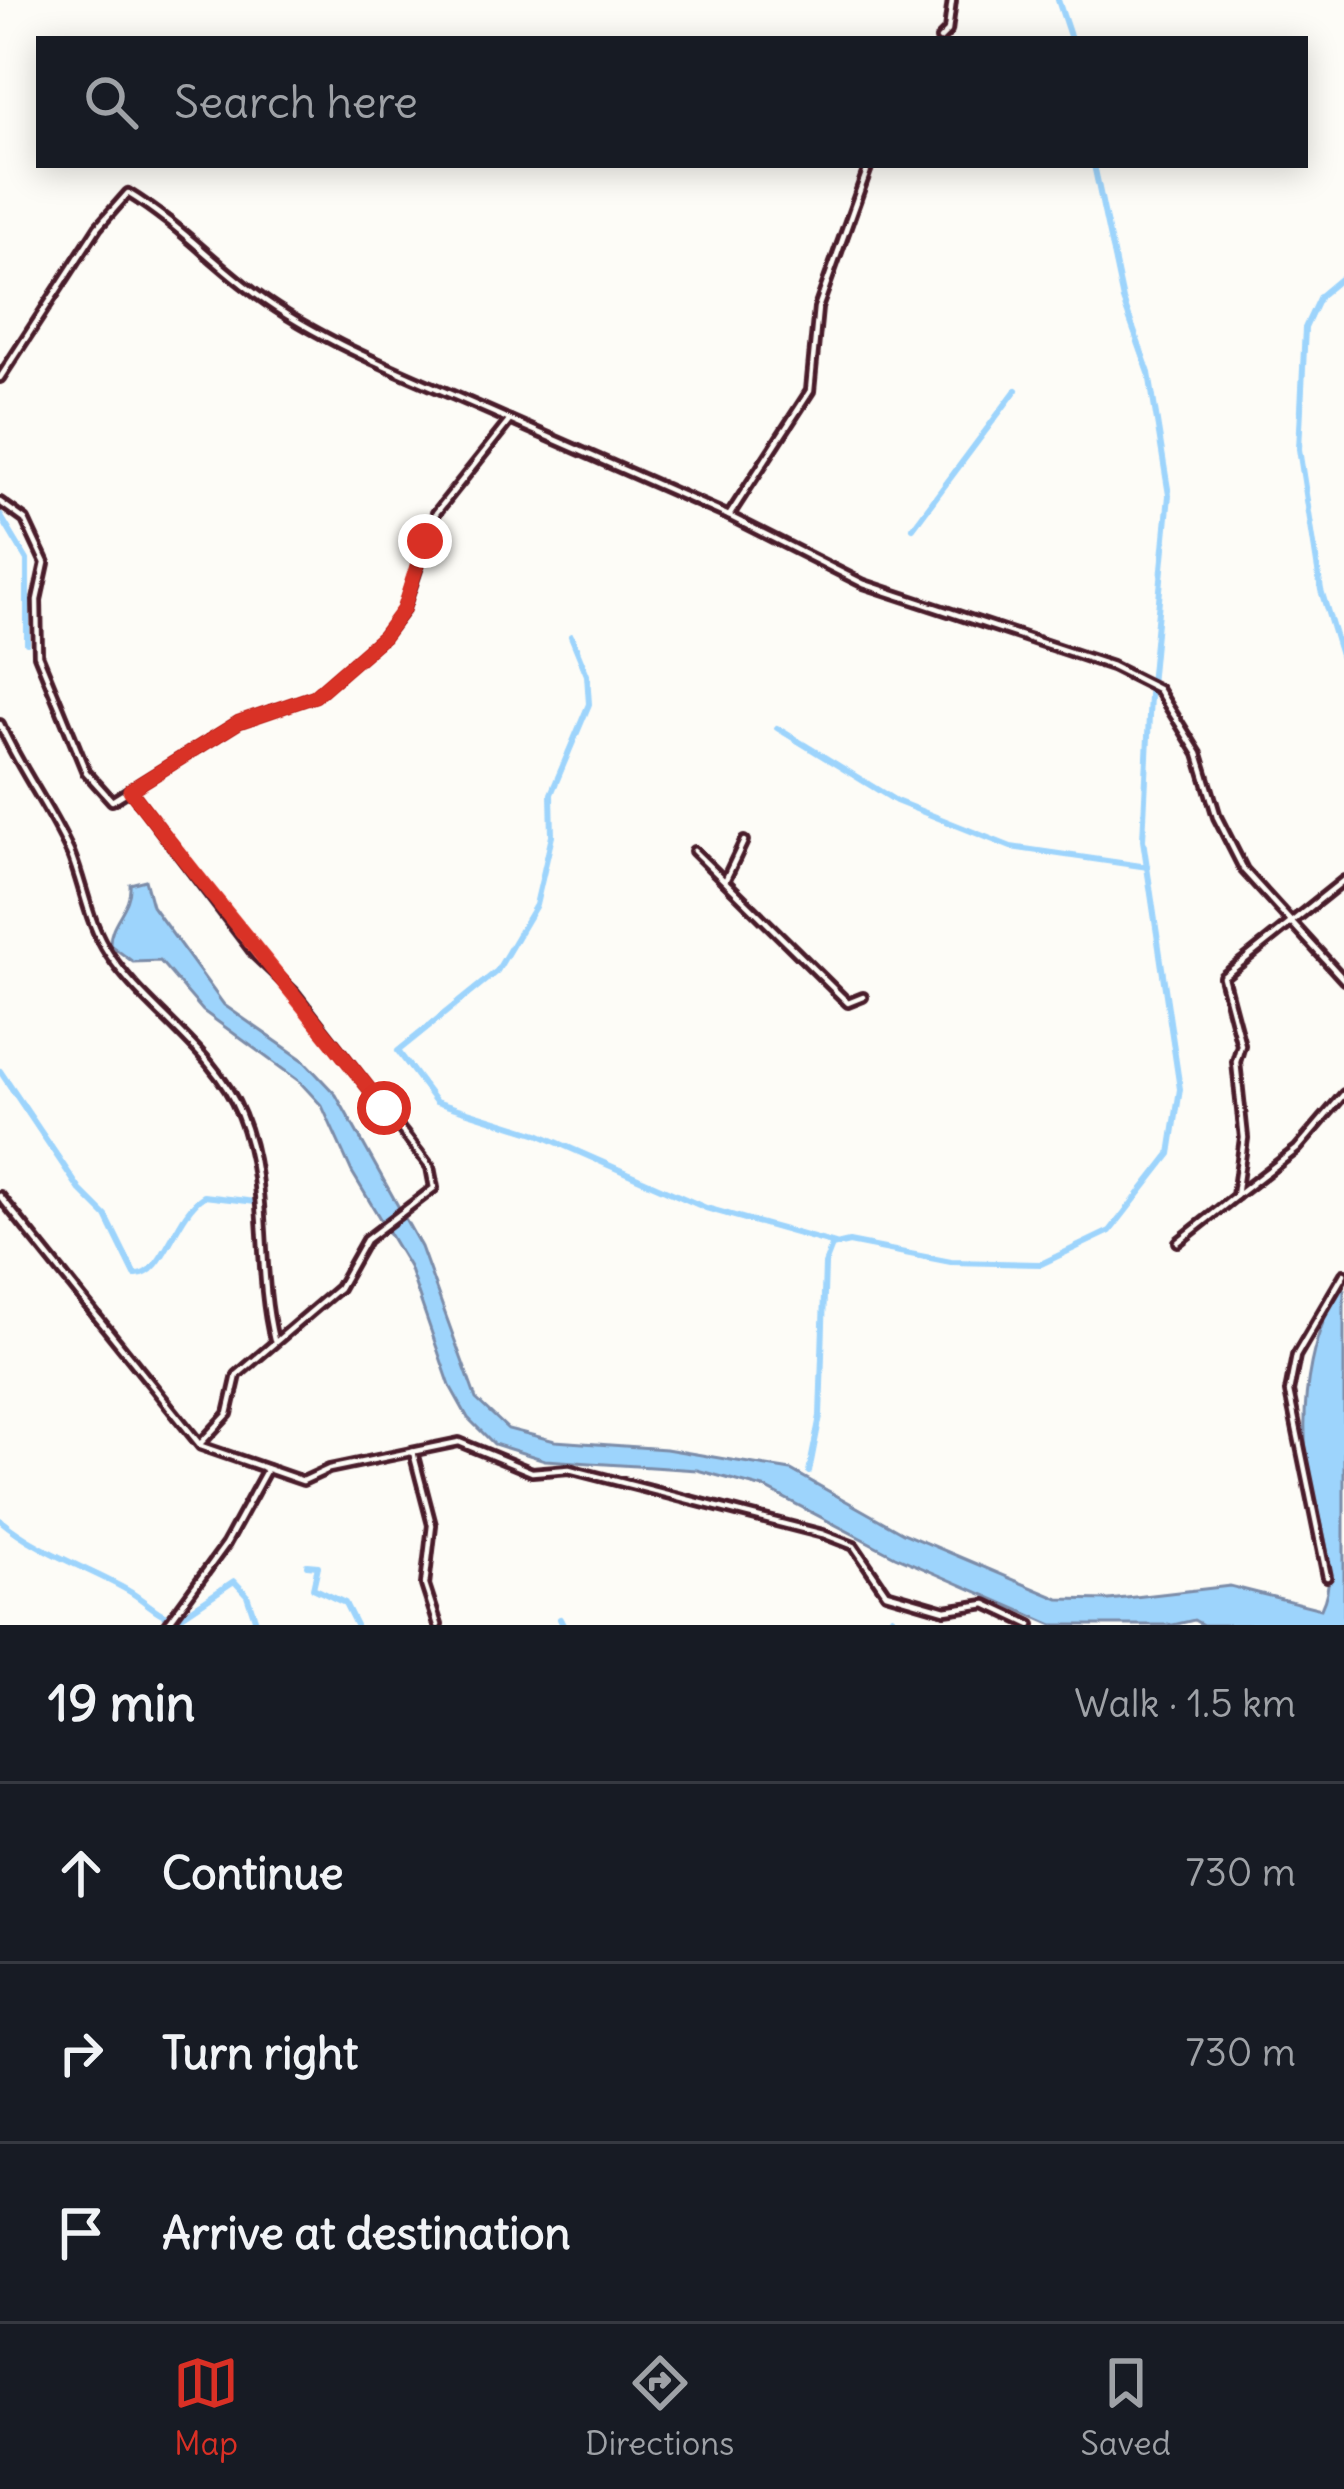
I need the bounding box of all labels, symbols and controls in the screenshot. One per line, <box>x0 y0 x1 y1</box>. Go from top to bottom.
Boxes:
search box <box>36 36 1308 168</box>
icon: search <box>78 69 144 135</box>
text: Search here <box>174 74 418 130</box>
route end <box>398 514 452 568</box>
route start <box>357 1081 411 1135</box>
text: 19 min <box>48 1671 195 1735</box>
text: Walk · 1.5 km <box>1074 1679 1296 1728</box>
icon: ahead <box>48 1840 114 1906</box>
text: Continue <box>162 1845 344 1901</box>
text: 730 m <box>1186 1848 1296 1897</box>
icon: right <box>48 2020 114 2086</box>
text: Turn right <box>162 2025 358 2081</box>
text: 730 m <box>1186 2028 1296 2077</box>
icon: arrive <box>48 2200 114 2266</box>
text: Arrive at destination <box>162 2205 571 2261</box>
tab: Map <box>173 2350 239 2464</box>
tab: Directions <box>585 2350 734 2464</box>
tab: Saved <box>1081 2350 1171 2464</box>

